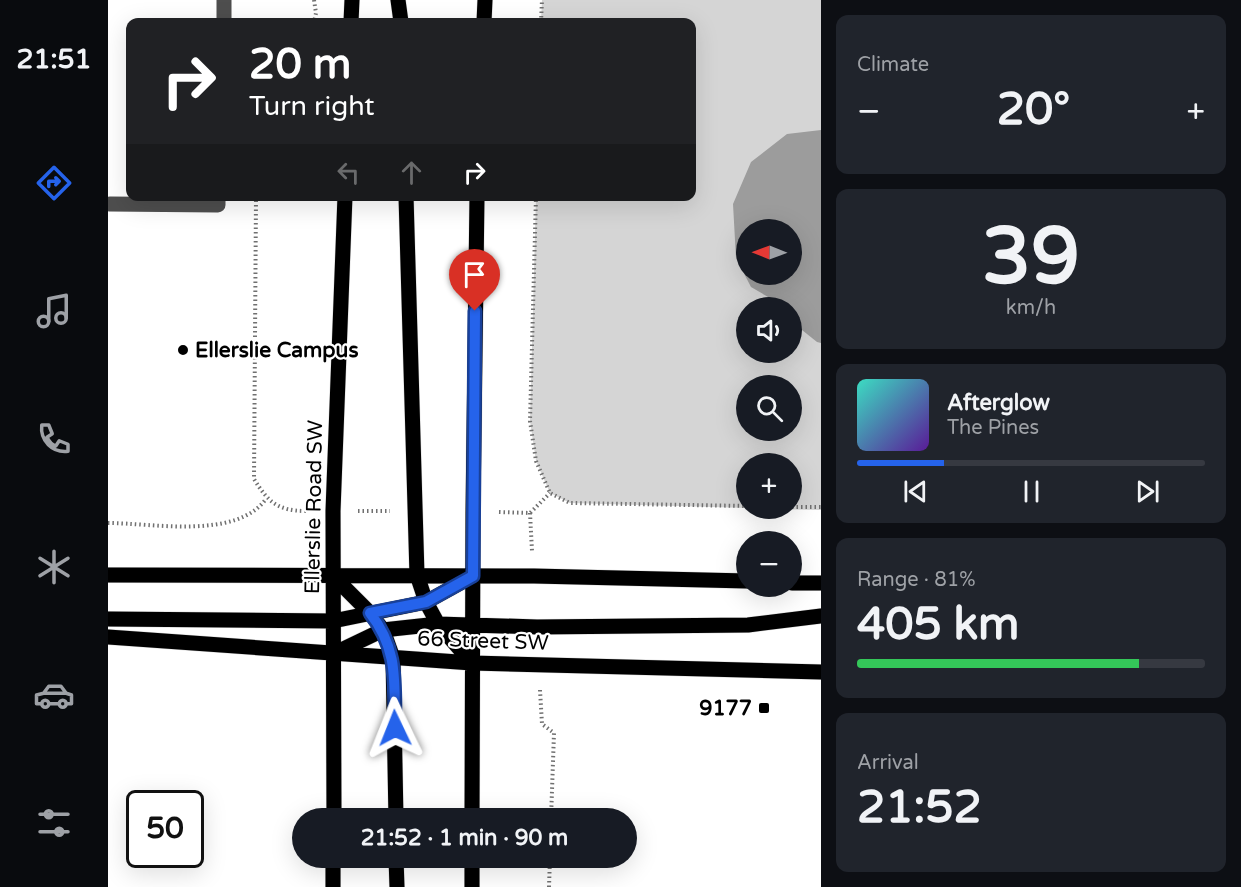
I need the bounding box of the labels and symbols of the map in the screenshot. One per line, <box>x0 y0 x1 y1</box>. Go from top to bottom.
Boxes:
north arrow <box>736 219 802 285</box>
pin <box>449 249 500 311</box>
place label: Ellerslie Campus <box>195 338 358 363</box>
marker: Ellerslie Campus <box>176 343 190 357</box>
street label: Ellerslie Road SW <box>300 420 328 594</box>
street label: 66 Street SW <box>417 626 549 656</box>
position arrow <box>363 696 427 760</box>
place label: 9177 <box>699 696 752 721</box>
marker: 9177 <box>757 701 771 715</box>
speed limit sign: 50 <box>126 790 204 868</box>

